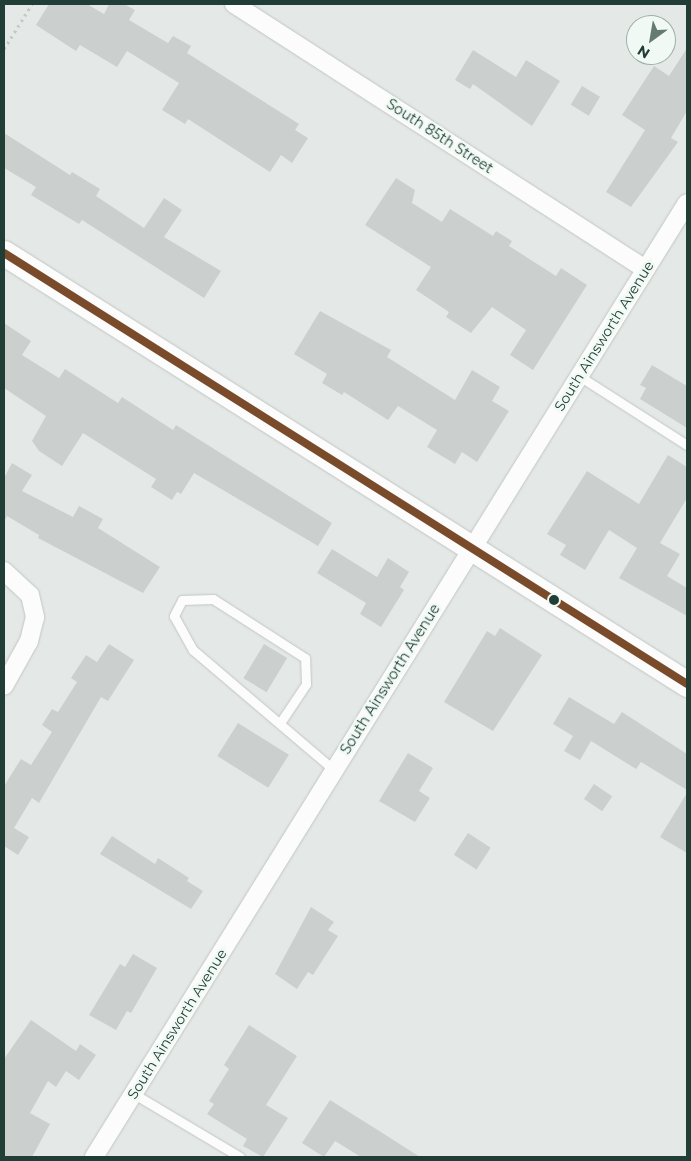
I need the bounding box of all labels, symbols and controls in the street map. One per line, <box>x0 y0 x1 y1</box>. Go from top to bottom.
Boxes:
north arrow <box>626 15 676 65</box>
text: N <box>634 41 653 63</box>
street label: South 85th Street <box>384 95 496 177</box>
street label: South Ainsworth Avenue <box>551 258 657 414</box>
unlabelled marker <box>549 595 559 605</box>
street label: South Ainsworth Avenue <box>337 601 443 757</box>
street label: South Ainsworth Avenue <box>124 946 230 1102</box>

